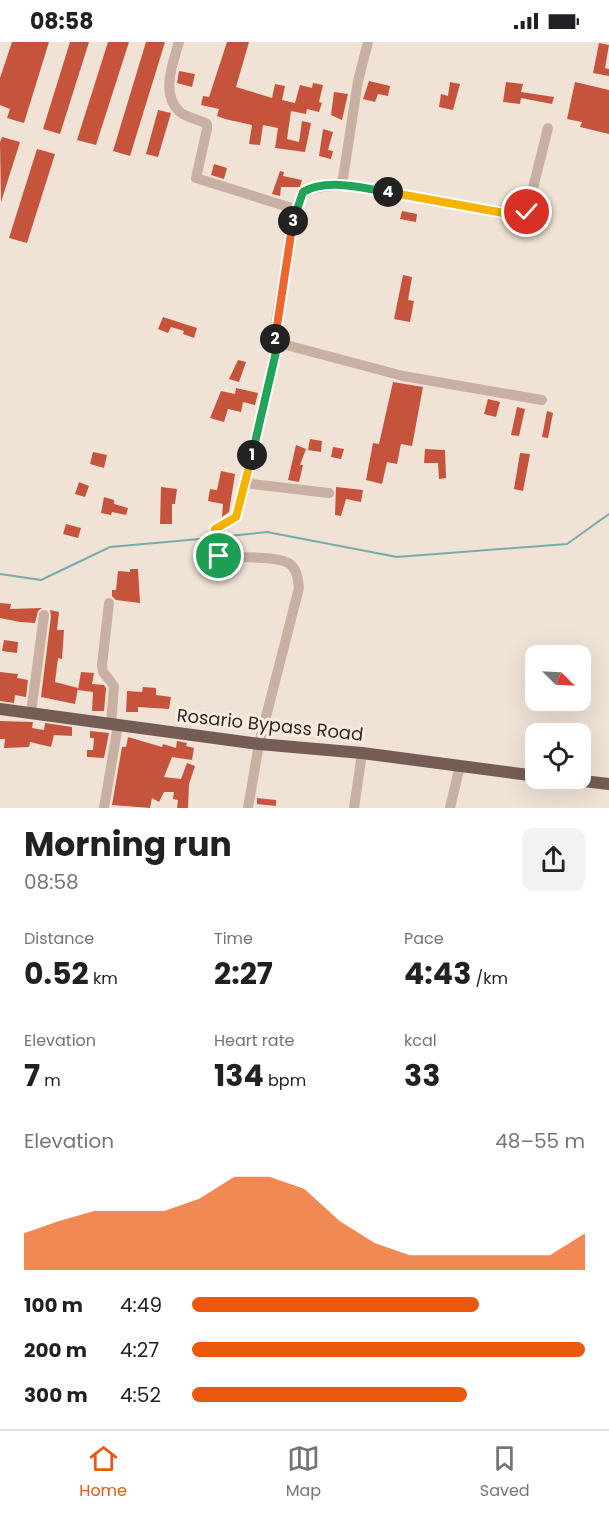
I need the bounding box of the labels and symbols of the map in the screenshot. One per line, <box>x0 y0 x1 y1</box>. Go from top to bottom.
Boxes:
pin: 4 <box>373 177 403 207</box>
pin <box>501 186 552 237</box>
pin: 3 <box>278 206 308 236</box>
pin: 2 <box>260 324 290 354</box>
pin: 1 <box>237 440 267 470</box>
pin <box>193 530 244 581</box>
north arrow <box>525 645 591 711</box>
street label: Rosario Bypass Road <box>176 702 365 747</box>

